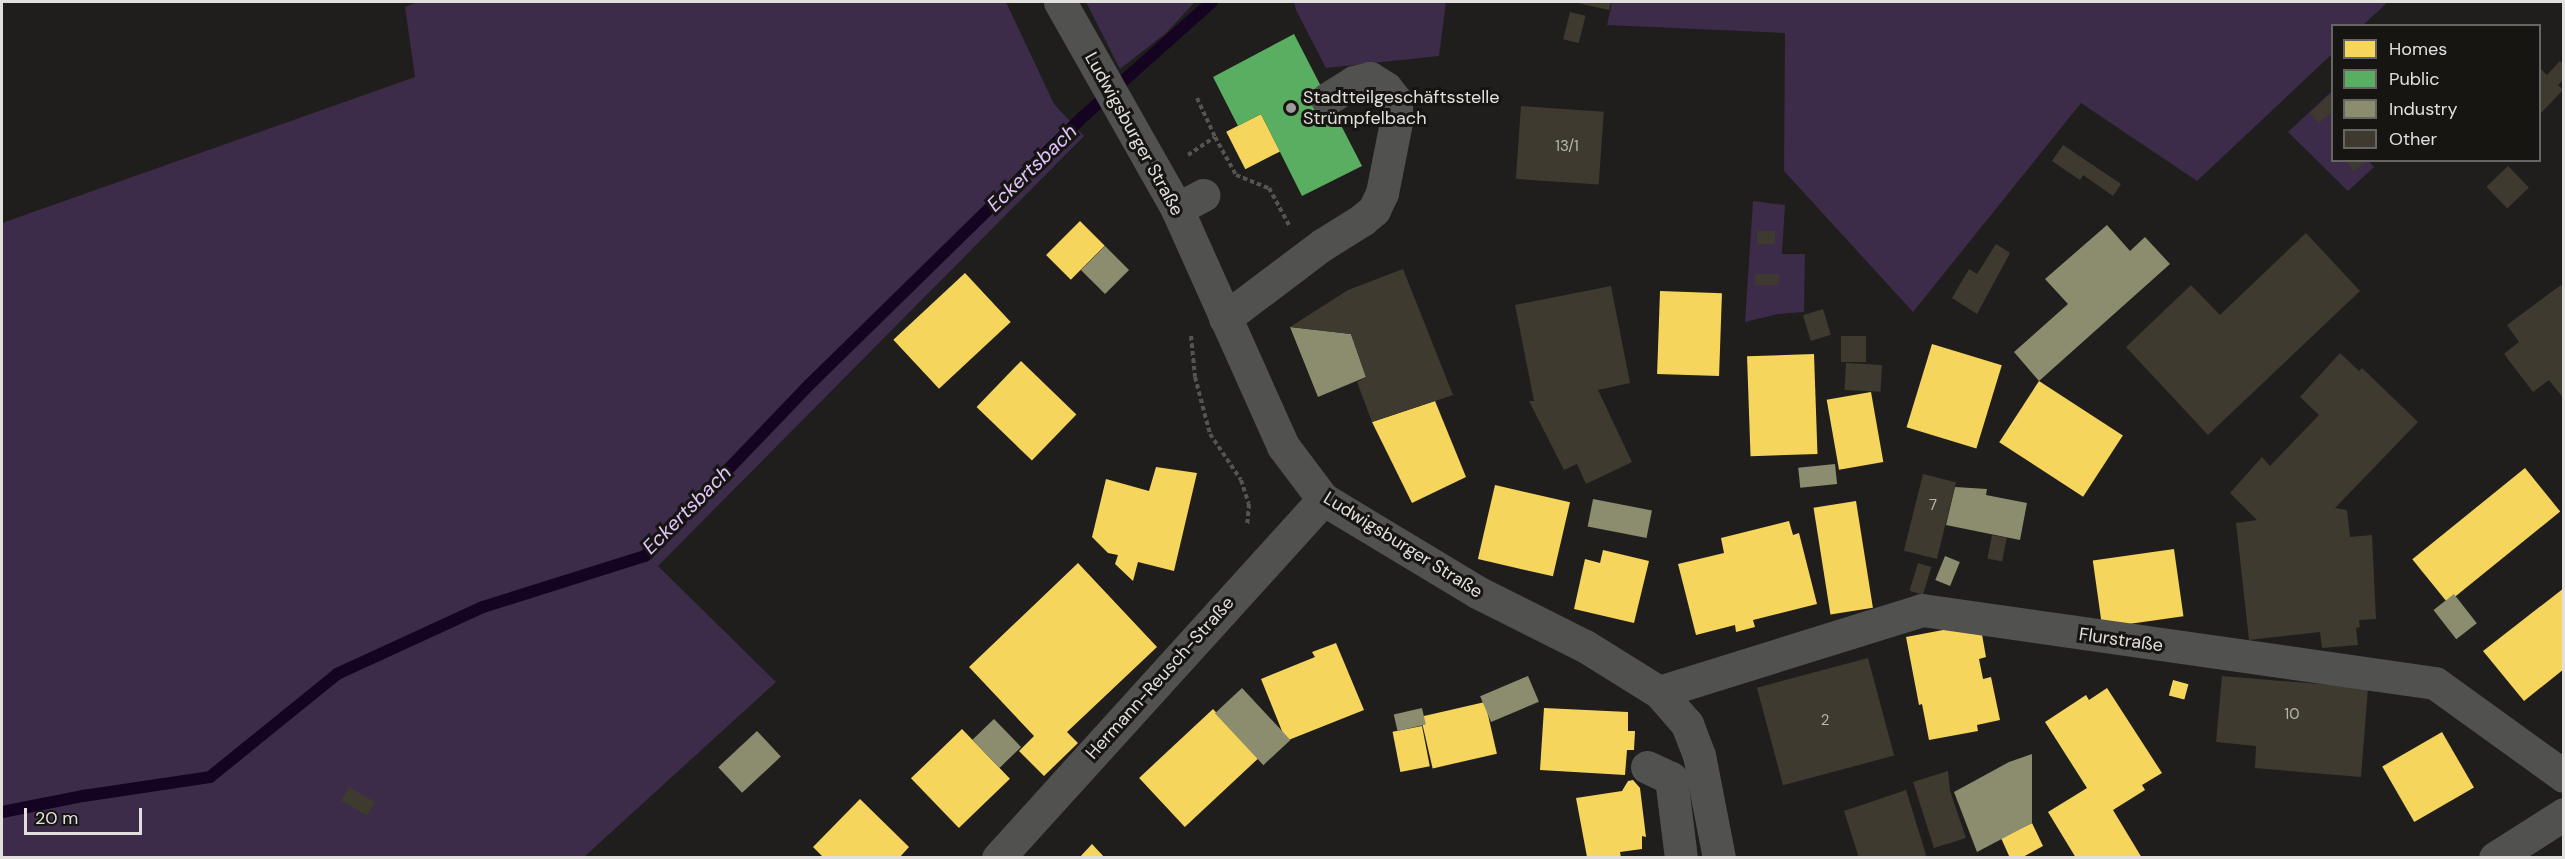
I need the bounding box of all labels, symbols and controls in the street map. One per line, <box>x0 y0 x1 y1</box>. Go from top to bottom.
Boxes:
legend <box>2331 24 2541 162</box>
text: Homes <box>2389 37 2447 61</box>
street label: Ludwigsburger Straße <box>1080 49 1188 219</box>
text: Public <box>2389 67 2440 91</box>
place label: Stadtteilgeschäftsstelle Strümpfelbach <box>1303 87 1500 130</box>
text: Industry <box>2389 97 2458 121</box>
marker: Stadtteilgeschäftsstelle Strümpfelbach <box>1284 101 1298 115</box>
water label: Eckertsbach <box>982 119 1082 217</box>
text: Other <box>2389 127 2437 151</box>
house number: 13/1 <box>1555 138 1579 156</box>
water label: Eckertsbach <box>638 461 736 559</box>
street label: Ludwigsburger Straße <box>1320 487 1486 603</box>
house number: 7 <box>1929 497 1937 515</box>
street label: Hermann-Reusch-Straße <box>1081 592 1239 764</box>
street label: Flurstraße <box>2078 623 2164 657</box>
house number: 10 <box>2285 706 2299 724</box>
house number: 2 <box>1821 712 1829 730</box>
scale bar <box>27 796 146 834</box>
text: 20 m <box>35 806 78 830</box>

